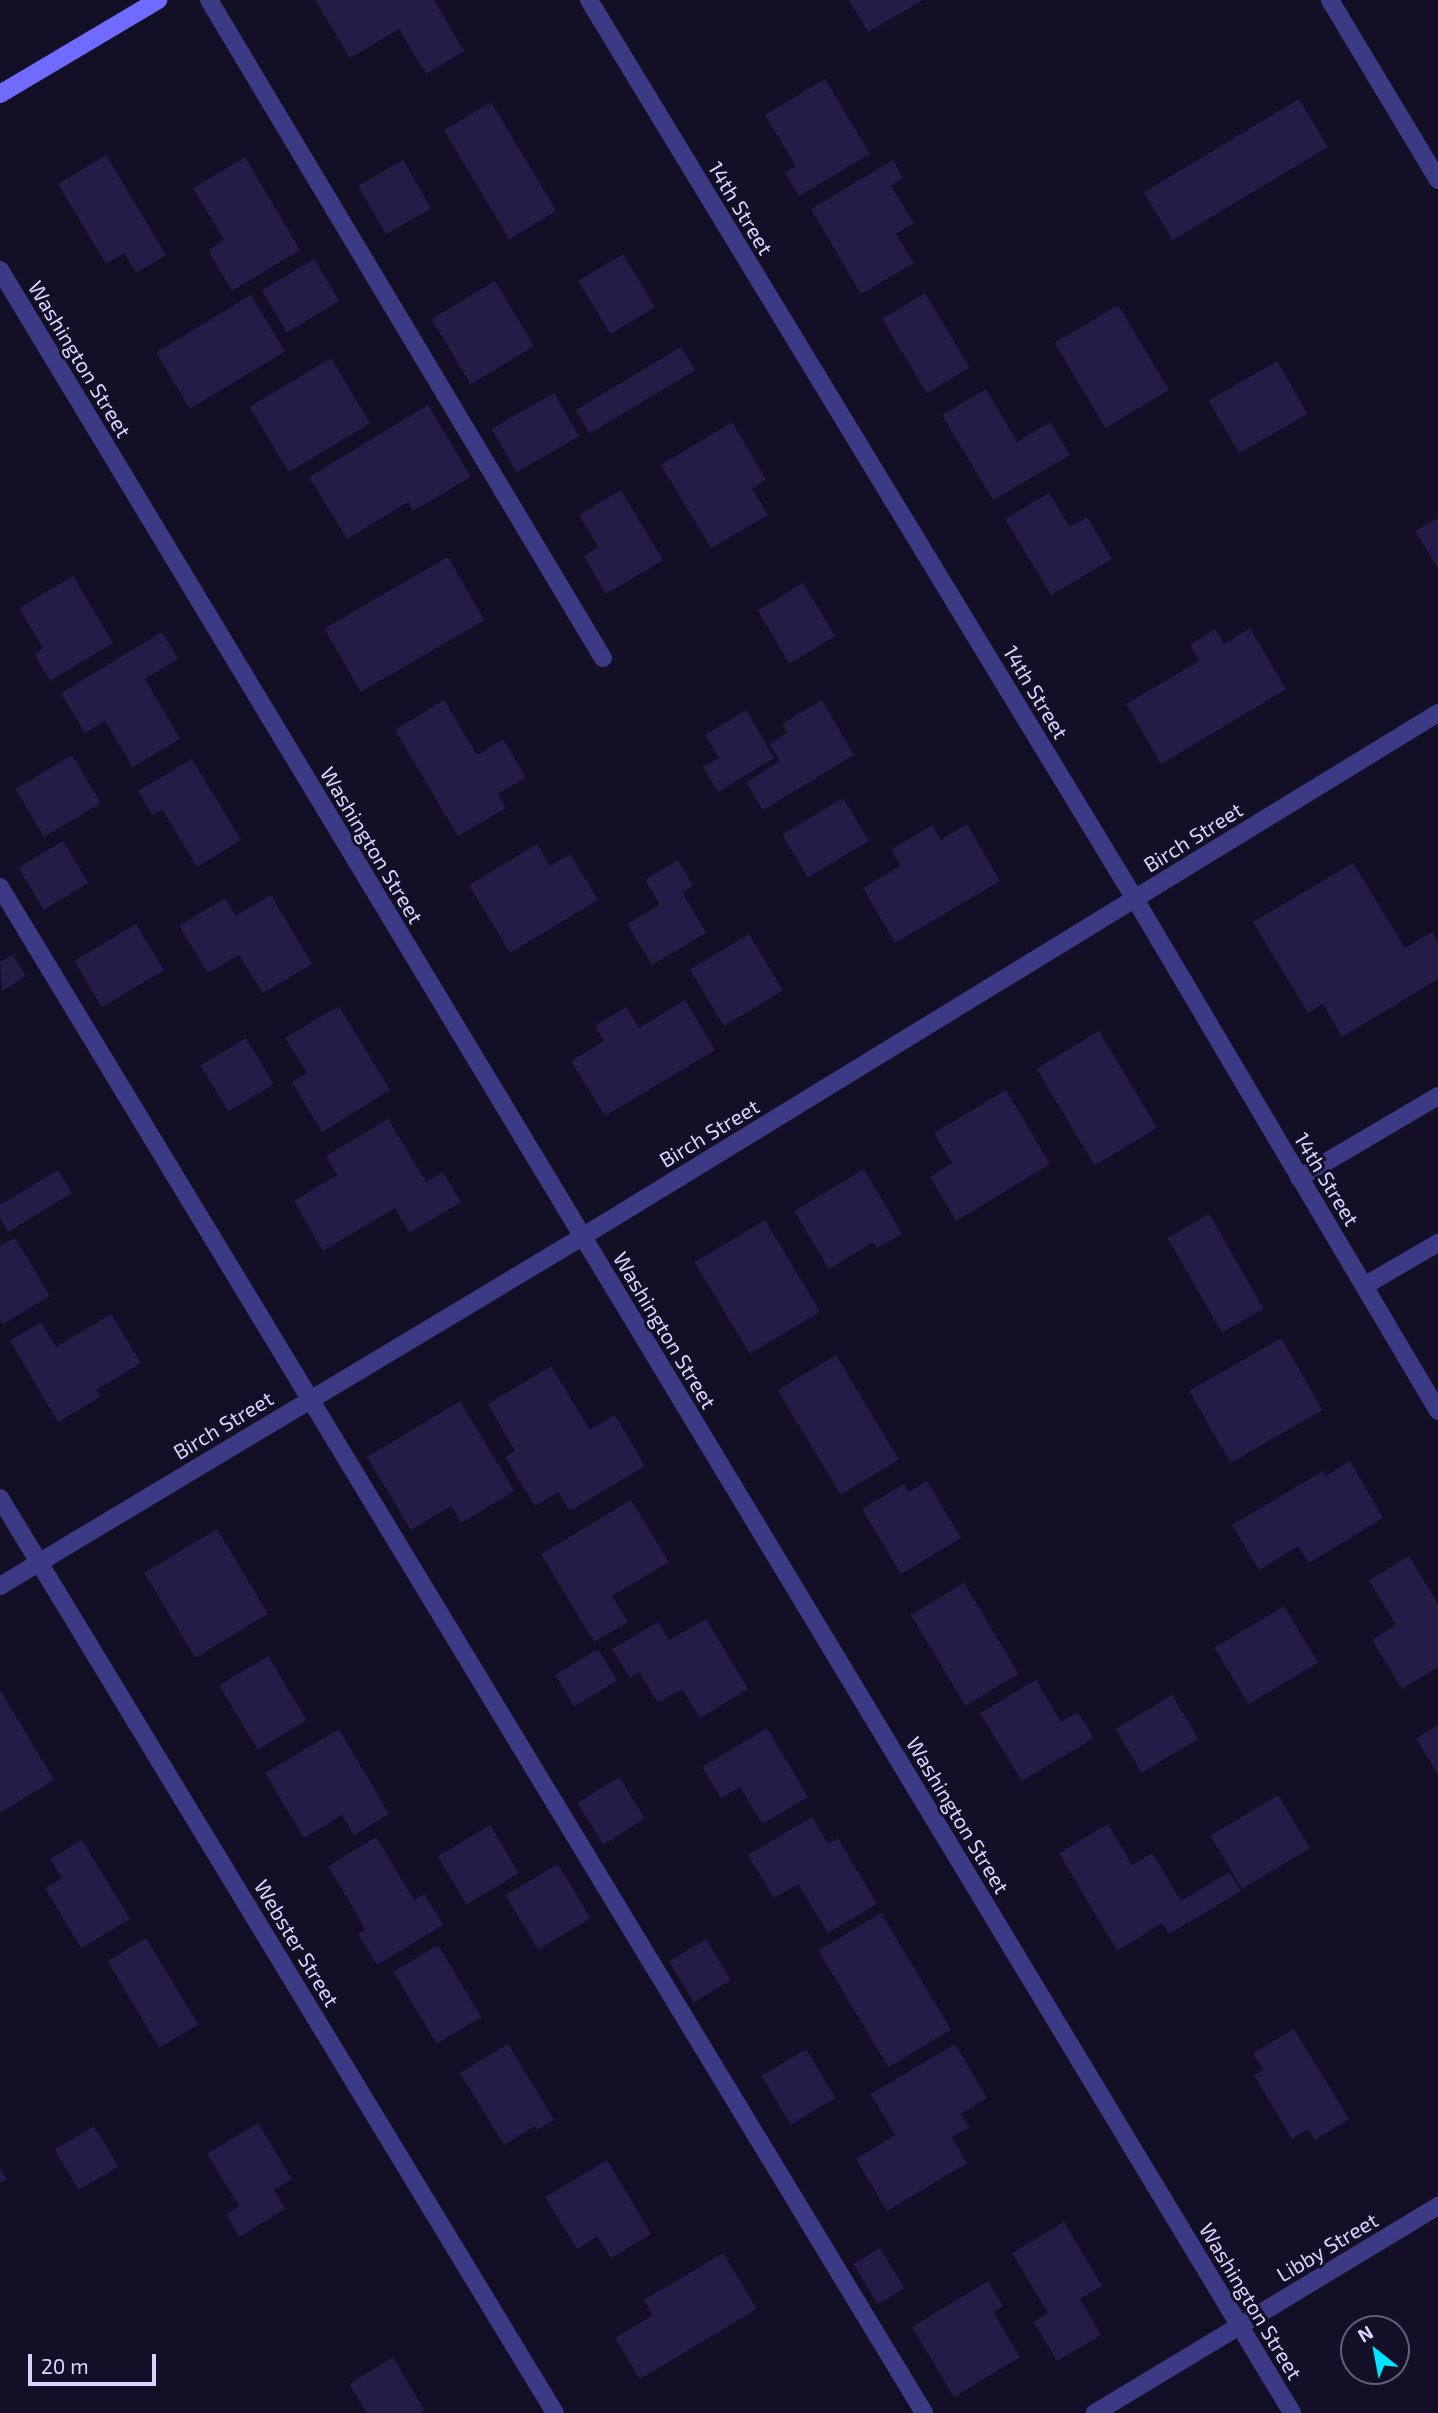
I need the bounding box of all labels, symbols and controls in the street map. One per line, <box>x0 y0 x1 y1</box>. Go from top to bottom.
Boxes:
street label: 14th Street <box>703 157 779 259</box>
street label: Washington Street <box>23 276 137 442</box>
street label: 14th Street <box>998 641 1074 743</box>
street label: Washington Street <box>315 762 429 928</box>
street label: Birch Street <box>1139 797 1247 877</box>
street label: Birch Street <box>655 1093 763 1173</box>
street label: 14th Street <box>1289 1128 1365 1230</box>
street label: Washington Street <box>608 1247 722 1413</box>
street label: Birch Street <box>169 1385 277 1465</box>
street label: Washington Street <box>901 1732 1015 1898</box>
street label: Webster Street <box>249 1875 345 2011</box>
street label: Libby Street <box>1272 2207 1382 2287</box>
street label: Washington Street <box>1194 2218 1308 2384</box>
north arrow <box>1340 2315 1410 2385</box>
text: N <box>1353 2320 1377 2347</box>
scale bar <box>32 2340 159 2384</box>
text: 20 m <box>41 2353 89 2378</box>

